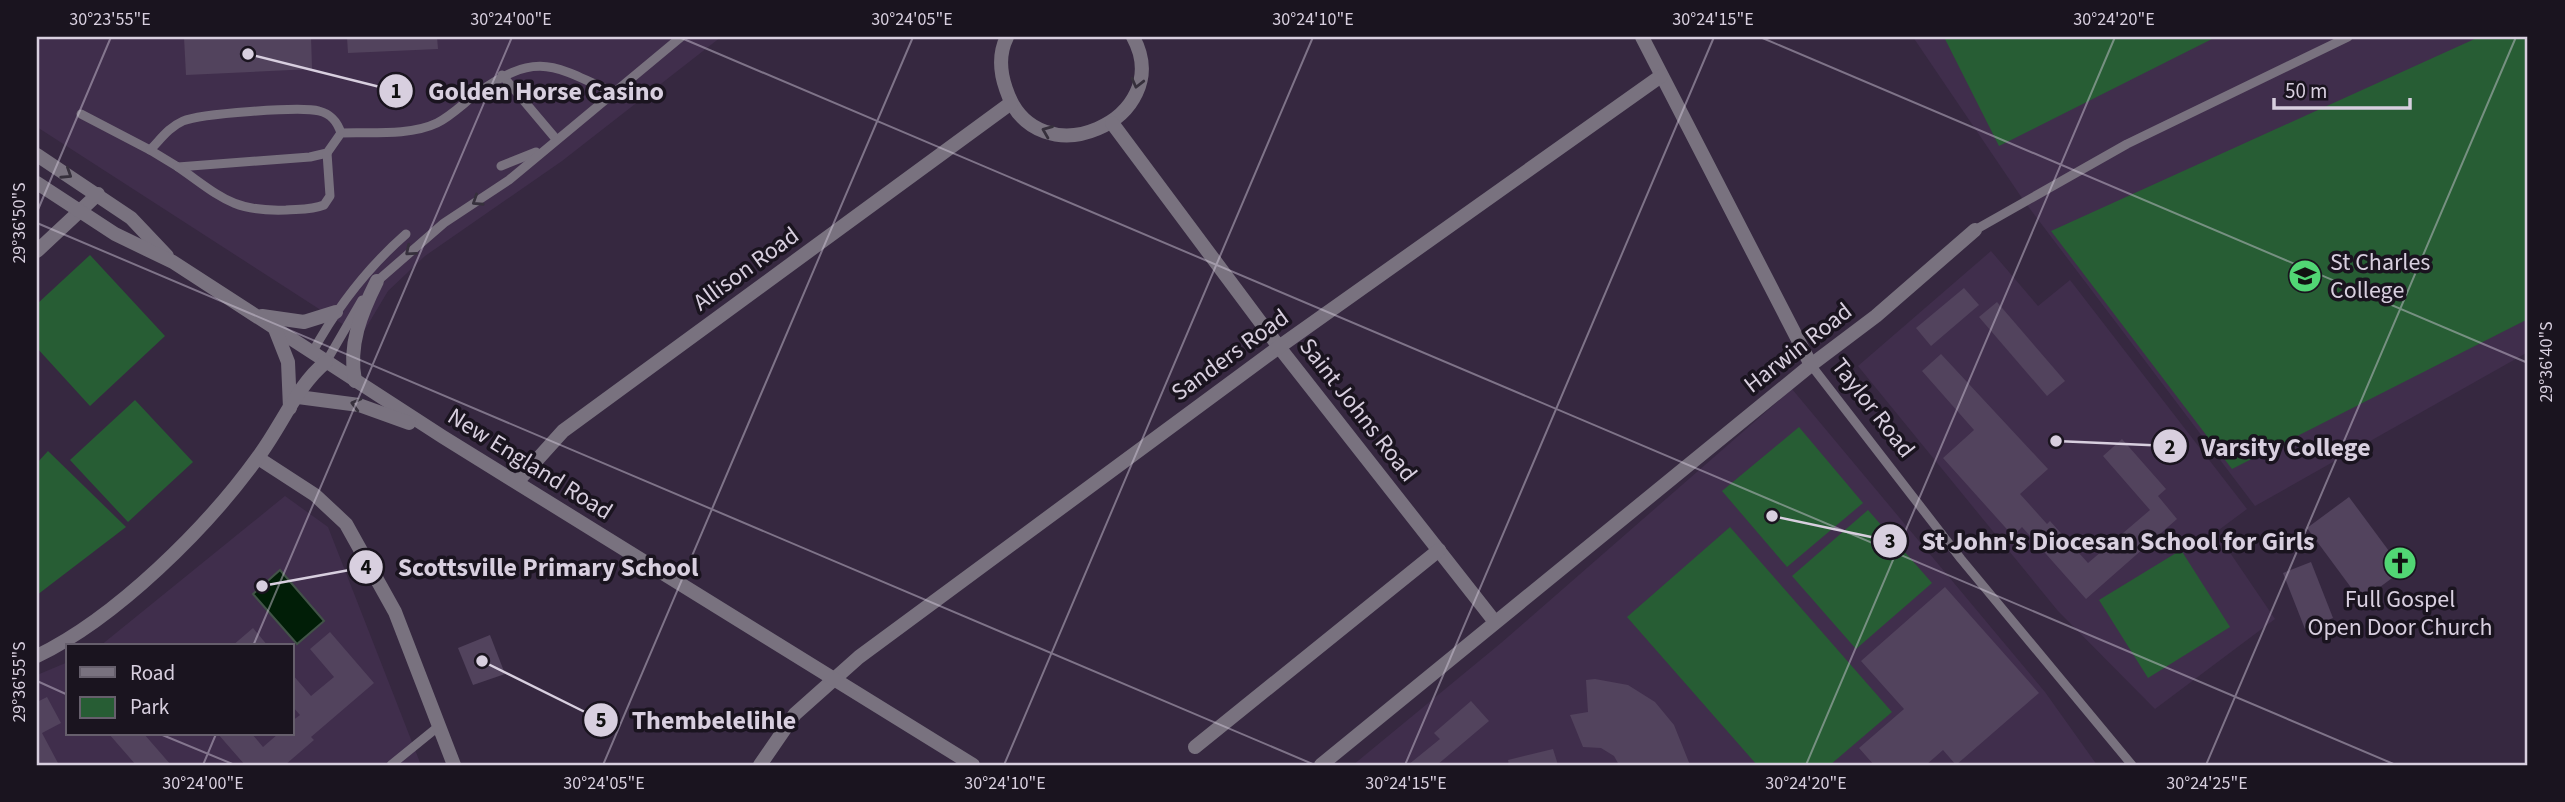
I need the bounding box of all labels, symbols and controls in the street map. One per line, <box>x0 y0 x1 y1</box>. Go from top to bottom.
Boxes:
text: 30°23'55"E <box>69 7 151 32</box>
text: 30°24'00"E <box>470 7 552 32</box>
text: 30°24'05"E <box>871 7 953 32</box>
text: 30°24'10"E <box>1272 7 1354 32</box>
text: 30°24'15"E <box>1672 7 1754 32</box>
text: 30°24'20"E <box>2073 7 2155 32</box>
scale bar <box>2274 66 2411 110</box>
callout: Golden Horse Casino <box>379 67 678 114</box>
text: Golden Horse Casino <box>428 73 664 110</box>
text: 1 <box>390 76 402 106</box>
text: 50 m <box>2285 76 2327 106</box>
one-way arrow <box>1131 77 1145 89</box>
one-way arrow <box>1042 125 1054 139</box>
one-way arrow <box>60 166 73 179</box>
text: 29°36'50"S <box>7 182 32 264</box>
one-way arrow <box>472 193 485 205</box>
street label: Allison Road <box>686 218 806 320</box>
one-way arrow <box>405 243 418 255</box>
place label: St Charles College <box>2330 245 2430 308</box>
school or university icon: St Charles College <box>2286 257 2324 295</box>
street label: Harwin Road <box>1736 294 1860 402</box>
street label: Sanders Road <box>1164 300 1296 410</box>
text: 29°36'40"S <box>2534 321 2559 403</box>
street label: Saint Johns Road <box>1291 331 1425 489</box>
street label: Taylor Road <box>1823 351 1923 465</box>
one-way arrow <box>350 398 362 413</box>
street label: New England Road <box>441 399 619 529</box>
callout: Varsity College <box>2152 423 2385 470</box>
text: Varsity College <box>2200 429 2371 466</box>
text: 2 <box>2164 432 2176 462</box>
callout: St John's Diocesan School for Girls <box>1872 517 2328 564</box>
text: St John's Diocesan School for Girls <box>1921 523 2315 560</box>
text: 3 <box>1884 526 1896 556</box>
callout: Scottsville Primary School <box>348 543 712 590</box>
church icon: Full Gospel Open Door Church <box>2381 544 2419 582</box>
text: Scottsville Primary School <box>398 549 699 586</box>
text: 4 <box>360 552 372 582</box>
place label: Full Gospel Open Door Church <box>2308 582 2492 645</box>
text: 29°36'55"S <box>7 641 32 723</box>
legend <box>66 644 294 736</box>
text: Road <box>130 658 175 688</box>
text: Park <box>130 692 170 722</box>
callout: Thembelelihle <box>583 696 811 743</box>
text: Thembelelihle <box>632 702 796 739</box>
text: 5 <box>595 705 607 735</box>
text: 30°24'00"E <box>162 771 244 796</box>
text: 30°24'05"E <box>563 771 645 796</box>
text: 30°24'10"E <box>964 771 1046 796</box>
text: 30°24'15"E <box>1365 771 1447 796</box>
text: 30°24'20"E <box>1765 771 1847 796</box>
text: 30°24'25"E <box>2166 771 2248 796</box>

